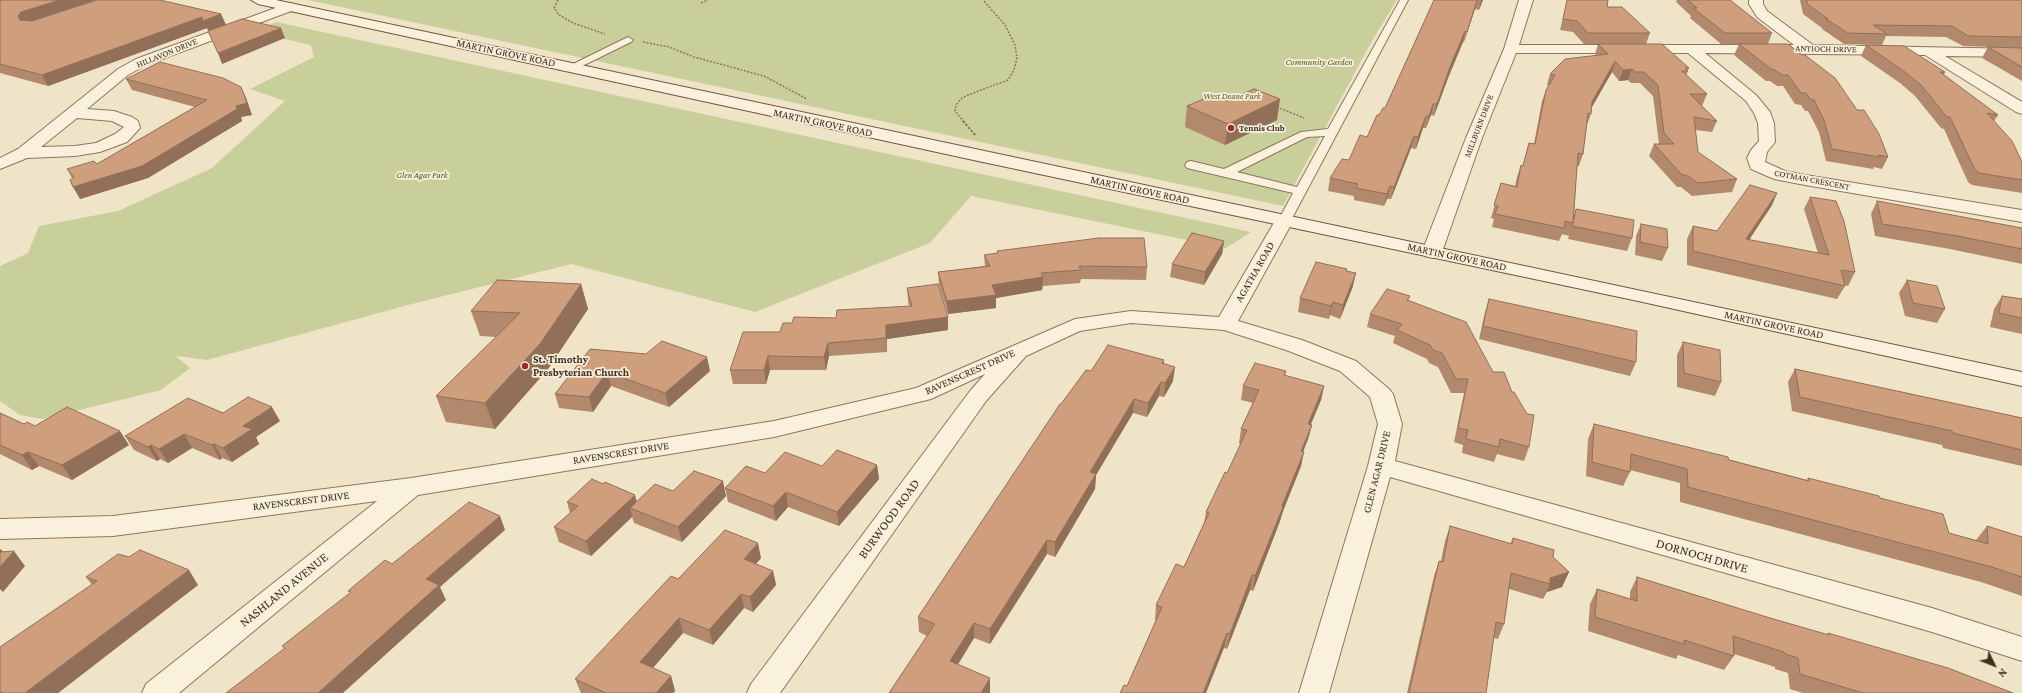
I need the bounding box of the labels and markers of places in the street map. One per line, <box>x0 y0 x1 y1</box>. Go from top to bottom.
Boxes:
marker: Tennis Club <box>1226 123 1236 133</box>
place label: Tennis Club <box>1239 123 1285 133</box>
place label: St. Timothy Presbyterian Church <box>533 353 629 379</box>
marker: St. Timothy Presbyterian Church <box>520 361 530 371</box>

